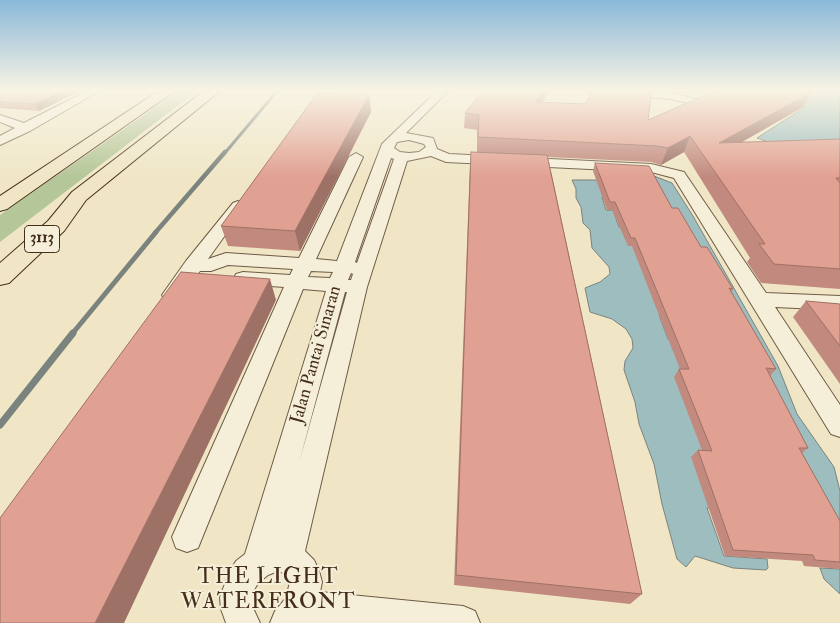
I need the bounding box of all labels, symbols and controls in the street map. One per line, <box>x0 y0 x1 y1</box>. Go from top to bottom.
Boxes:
road number: 3113 <box>24 225 60 252</box>
street label: Jalan Pantai Sinaran <box>287 283 347 427</box>
district label: THE LIGHT WATERFRONT <box>179 565 357 616</box>

